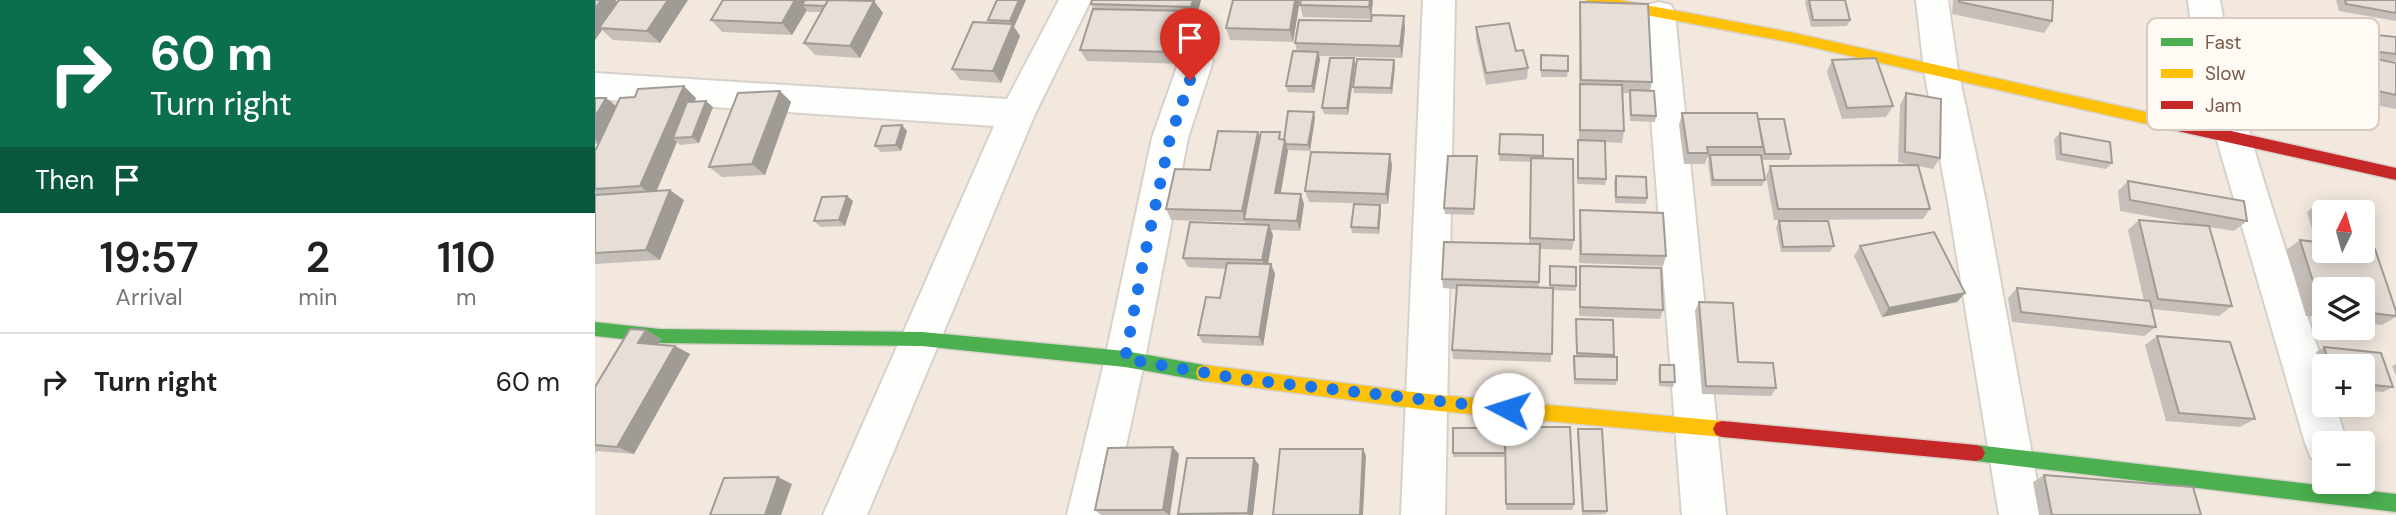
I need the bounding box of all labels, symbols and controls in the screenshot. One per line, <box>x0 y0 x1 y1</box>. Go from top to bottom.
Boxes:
pin <box>1160 8 1220 80</box>
legend <box>2147 18 2379 130</box>
icon: arrive <box>1171 19 1209 57</box>
text: 60 m <box>150 21 273 85</box>
icon: right <box>35 28 126 119</box>
text: Fast <box>2205 30 2241 55</box>
text: Slow <box>2205 61 2246 86</box>
text: Turn right <box>150 83 292 125</box>
text: Jam <box>2205 93 2242 118</box>
icon: arrive <box>108 161 146 199</box>
text: Then <box>35 163 94 197</box>
north arrow <box>2312 200 2375 262</box>
map controls <box>2312 200 2375 494</box>
text: 19:57 <box>99 230 199 285</box>
text: 2 <box>306 230 330 285</box>
text: 110 <box>437 230 495 285</box>
button: layers <box>2312 277 2375 340</box>
text: Arrival <box>116 282 183 312</box>
text: min <box>298 282 337 312</box>
text: m <box>456 282 476 312</box>
button: + <box>2312 354 2375 417</box>
icon: right <box>35 363 73 401</box>
text: Turn right <box>94 365 218 399</box>
text: 60 m <box>496 365 560 399</box>
position arrow <box>1471 372 1545 446</box>
button: − <box>2312 431 2375 494</box>

